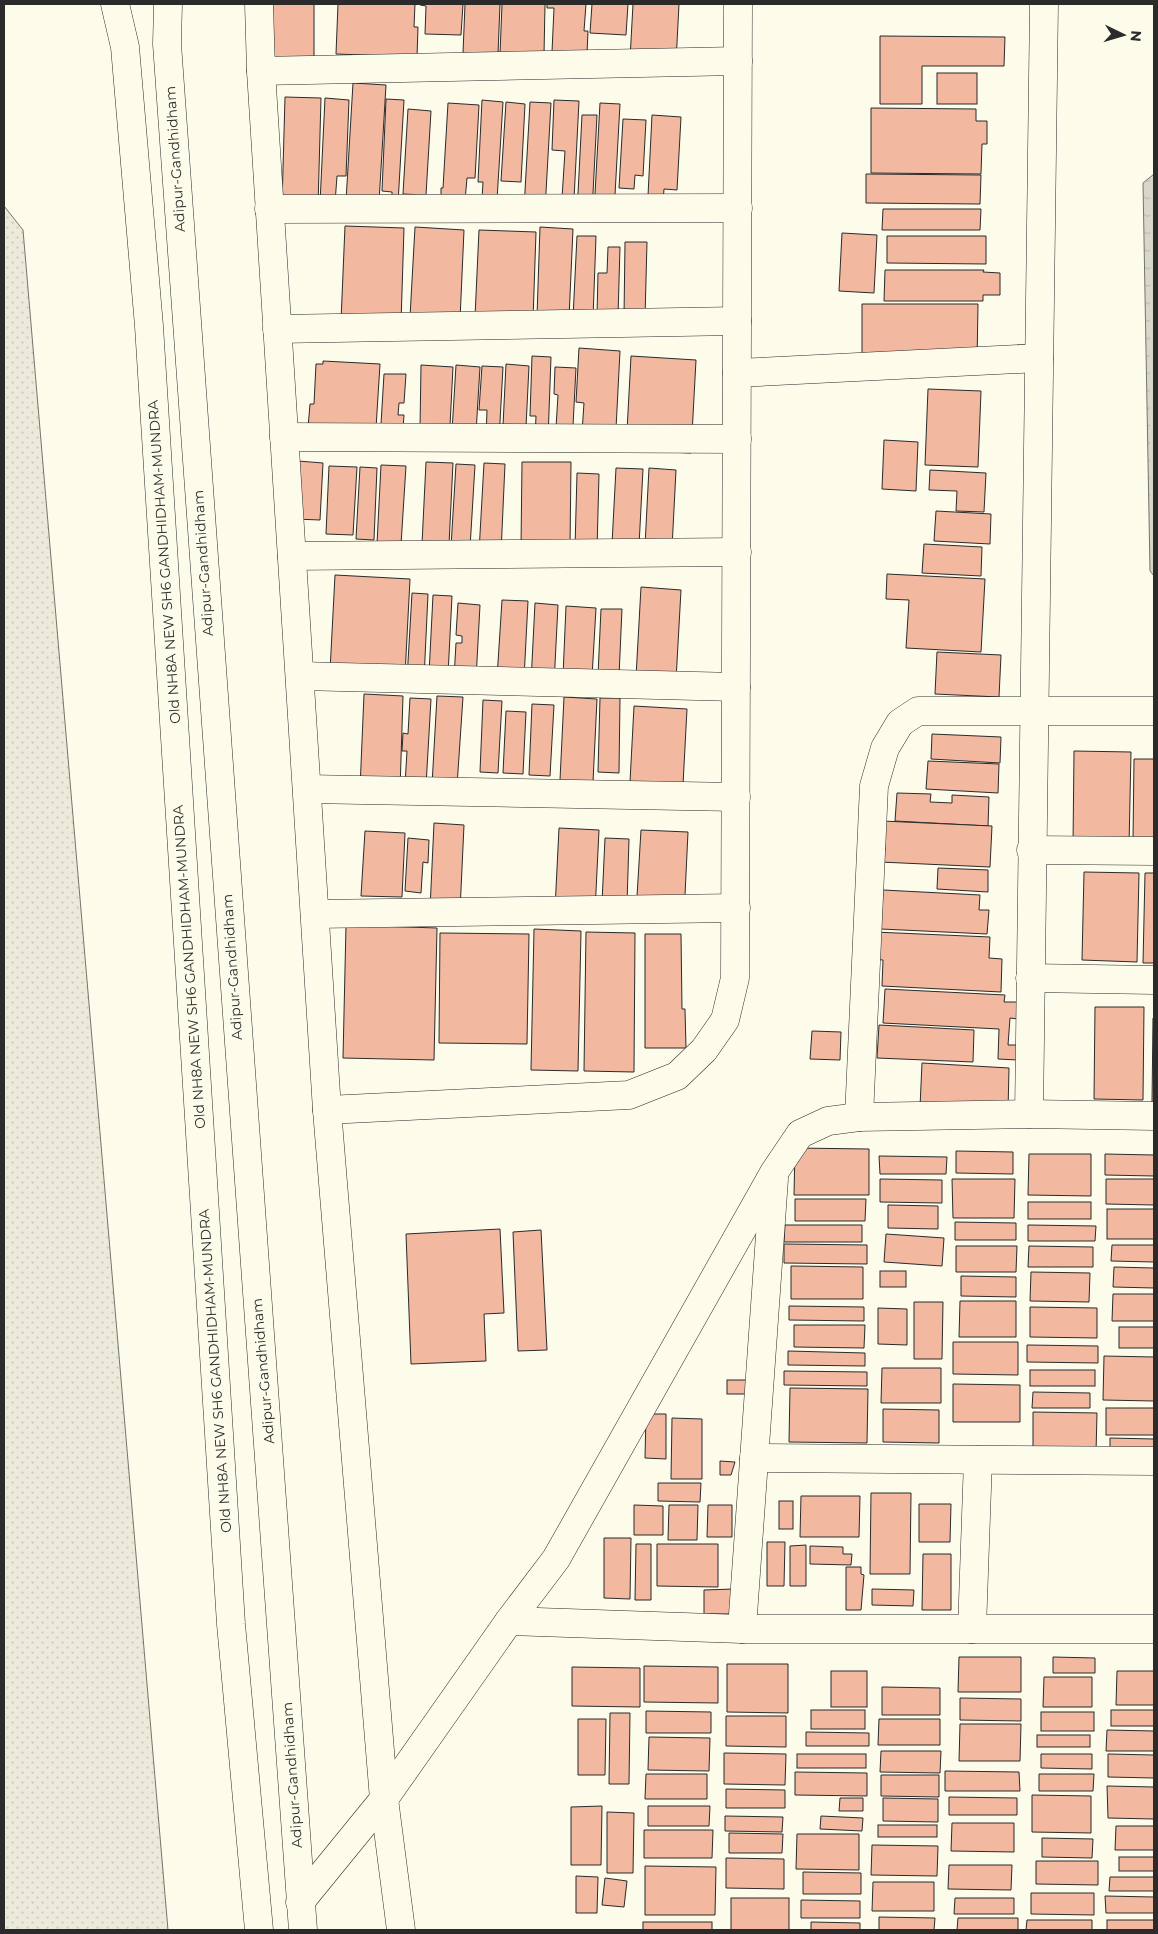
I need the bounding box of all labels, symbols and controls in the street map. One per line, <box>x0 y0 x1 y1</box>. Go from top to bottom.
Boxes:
north arrow <box>1098 10 1148 60</box>
text: N <box>1126 30 1145 43</box>
street label: Adipur-Gandhidham <box>161 85 189 233</box>
street label: Old NH8A NEW SH6 GANDHIDHAM-MUNDRA <box>144 398 184 725</box>
street label: Adipur-Gandhidham <box>189 489 217 637</box>
street label: Old NH8A NEW SH6 GANDHIDHAM-MUNDRA <box>169 803 209 1130</box>
street label: Adipur-Gandhidham <box>218 893 246 1041</box>
street label: Old NH8A NEW SH6 GANDHIDHAM-MUNDRA <box>195 1207 235 1534</box>
street label: Adipur-Gandhidham <box>248 1297 278 1445</box>
street label: Adipur-Gandhidham <box>278 1701 306 1849</box>

